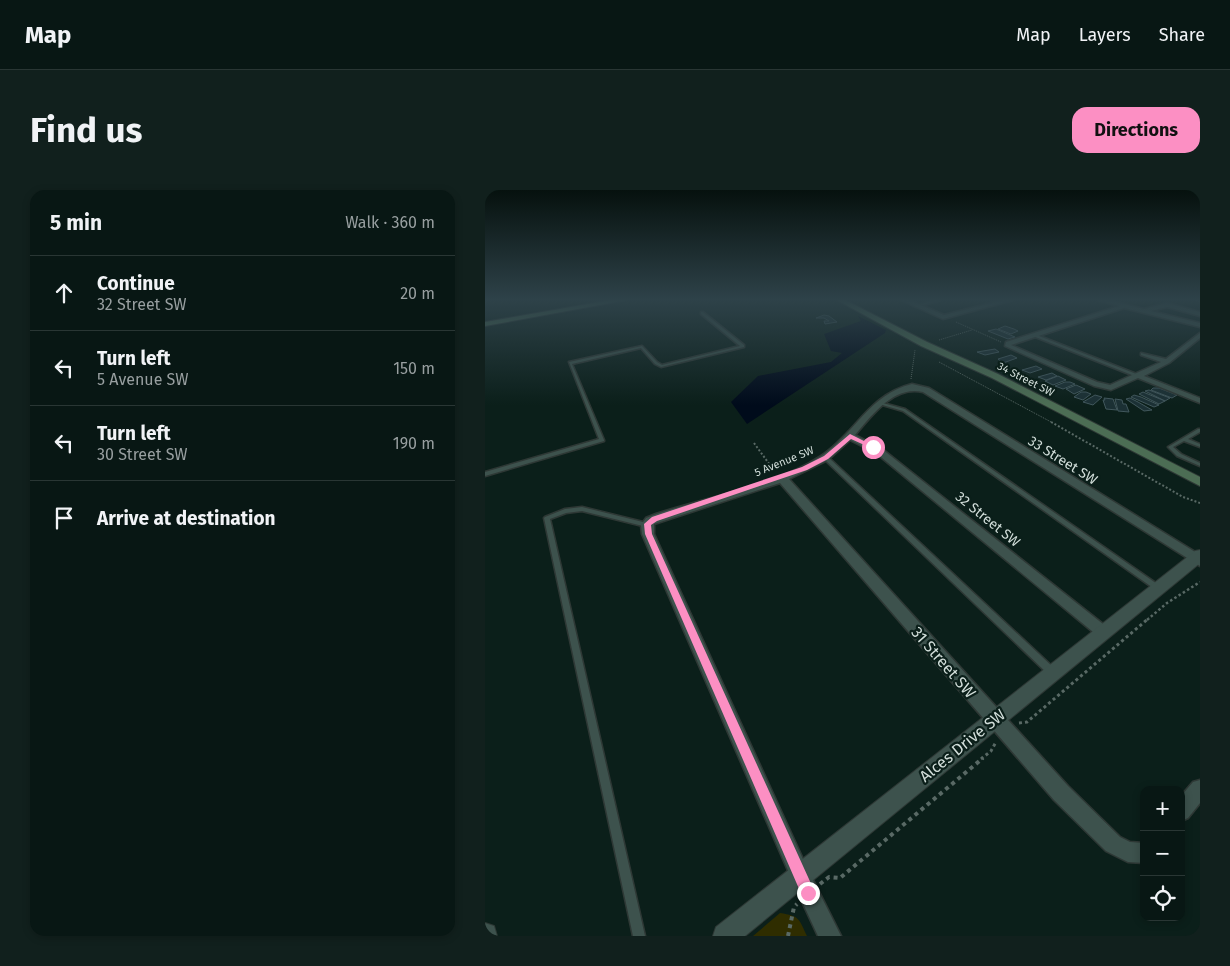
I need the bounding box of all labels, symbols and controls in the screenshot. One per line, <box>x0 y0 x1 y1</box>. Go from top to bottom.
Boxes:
text: Map <box>25 21 71 49</box>
text: Map <box>1016 24 1051 46</box>
text: Layers <box>1079 24 1131 46</box>
text: Share <box>1159 24 1205 46</box>
button: Directions <box>1072 107 1200 153</box>
text: Find us <box>30 109 142 151</box>
text: 5 min <box>50 210 102 236</box>
text: Walk · 360 m <box>345 213 435 232</box>
text: Continue <box>97 272 175 295</box>
icon: ahead <box>50 279 78 307</box>
text: 20 m <box>400 284 435 303</box>
text: 32 Street SW <box>97 295 186 314</box>
text: Turn left <box>97 347 171 370</box>
icon: left <box>50 354 78 382</box>
text: 150 m <box>393 359 435 378</box>
street label: 34 Street SW <box>995 360 1056 399</box>
text: 5 Avenue SW <box>97 370 188 389</box>
text: Turn left <box>97 422 171 445</box>
icon: left <box>50 429 78 457</box>
street label: 33 Street SW <box>1025 432 1101 489</box>
text: 190 m <box>393 434 435 453</box>
route start <box>862 436 885 459</box>
street label: 5 Avenue SW <box>753 444 816 479</box>
text: 30 Street SW <box>97 445 188 464</box>
street label: 32 Street SW <box>952 488 1024 551</box>
icon: arrive <box>50 504 78 532</box>
text: Arrive at destination <box>97 507 276 530</box>
street label: 31 Street SW <box>908 623 980 702</box>
street label: Alces Drive SW <box>916 705 1009 786</box>
map controls <box>1140 786 1185 921</box>
button: + <box>1140 786 1185 831</box>
button: − <box>1140 831 1185 876</box>
button: locate <box>1140 876 1185 921</box>
route end <box>797 882 820 905</box>

